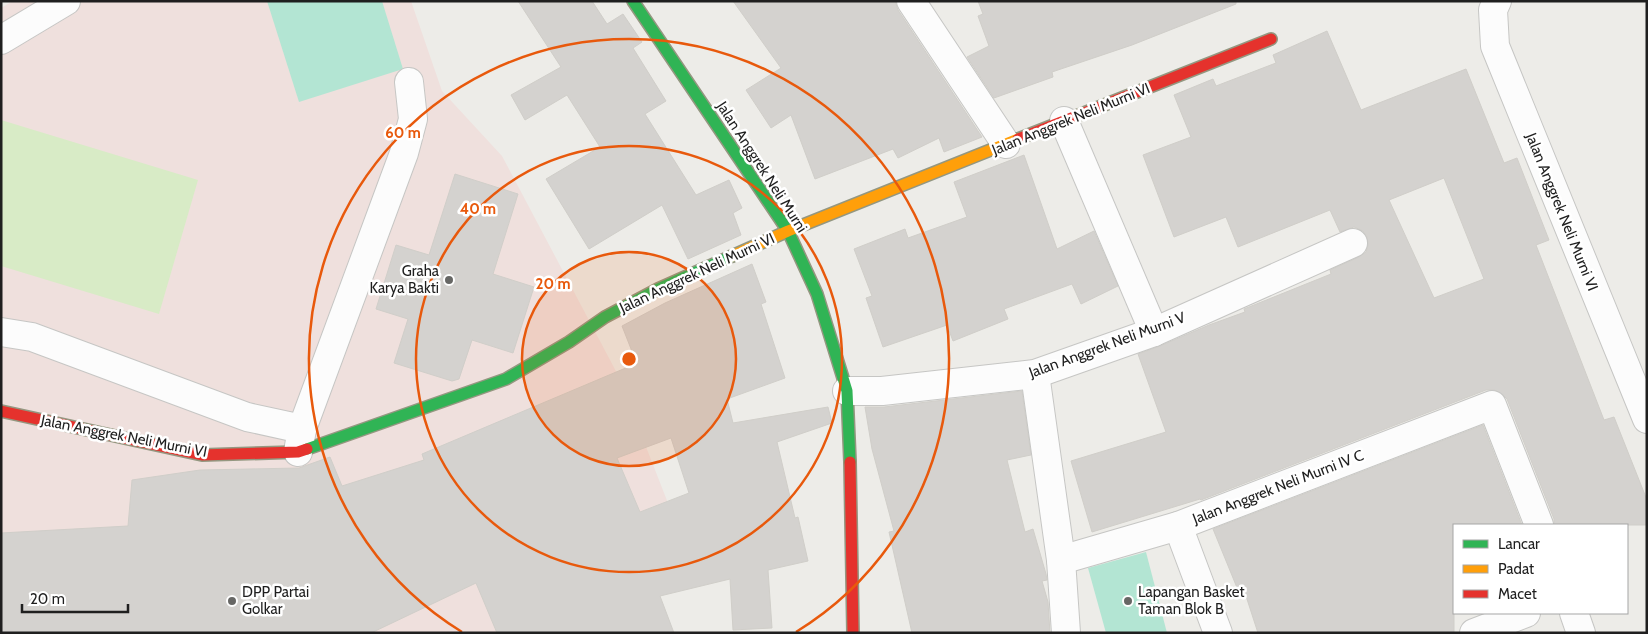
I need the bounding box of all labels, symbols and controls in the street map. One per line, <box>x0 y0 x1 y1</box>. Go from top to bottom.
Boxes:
street label: Jalan Anggrek Neli Murni VI <box>988 79 1153 159</box>
street label: Jalan Anggrek Neli Murni <box>712 97 811 236</box>
text: 60 m <box>385 124 421 142</box>
street label: Jalan Anggrek Neli Murni VI <box>1522 129 1602 294</box>
text: 40 m <box>460 200 496 218</box>
street label: Jalan Anggrek Neli Murni VI <box>616 229 777 317</box>
place label: Graha Karya Bakti <box>369 262 440 297</box>
marker: Graha Karya Bakti <box>443 274 455 286</box>
text: 20 m <box>536 275 570 293</box>
street label: Jalan Anggrek Neli Murni V <box>1025 308 1188 382</box>
centre of rings <box>620 350 638 368</box>
street label: Jalan Anggrek Neli Murni VI <box>38 411 209 461</box>
street label: Jalan Anggrek Neli Murni IV C <box>1189 446 1366 528</box>
legend <box>1453 524 1628 614</box>
text: Lancar <box>1498 535 1540 553</box>
text: Padat <box>1498 560 1534 578</box>
scale bar <box>22 582 129 614</box>
place label: DPP Partai Golkar <box>242 583 309 618</box>
place label: Lapangan Basket Taman Blok B <box>1138 583 1245 618</box>
text: Macet <box>1498 585 1537 603</box>
text: 20 m <box>30 590 65 608</box>
marker: DPP Partai Golkar <box>226 595 238 607</box>
marker: Lapangan Basket Taman Blok B <box>1122 595 1134 607</box>

